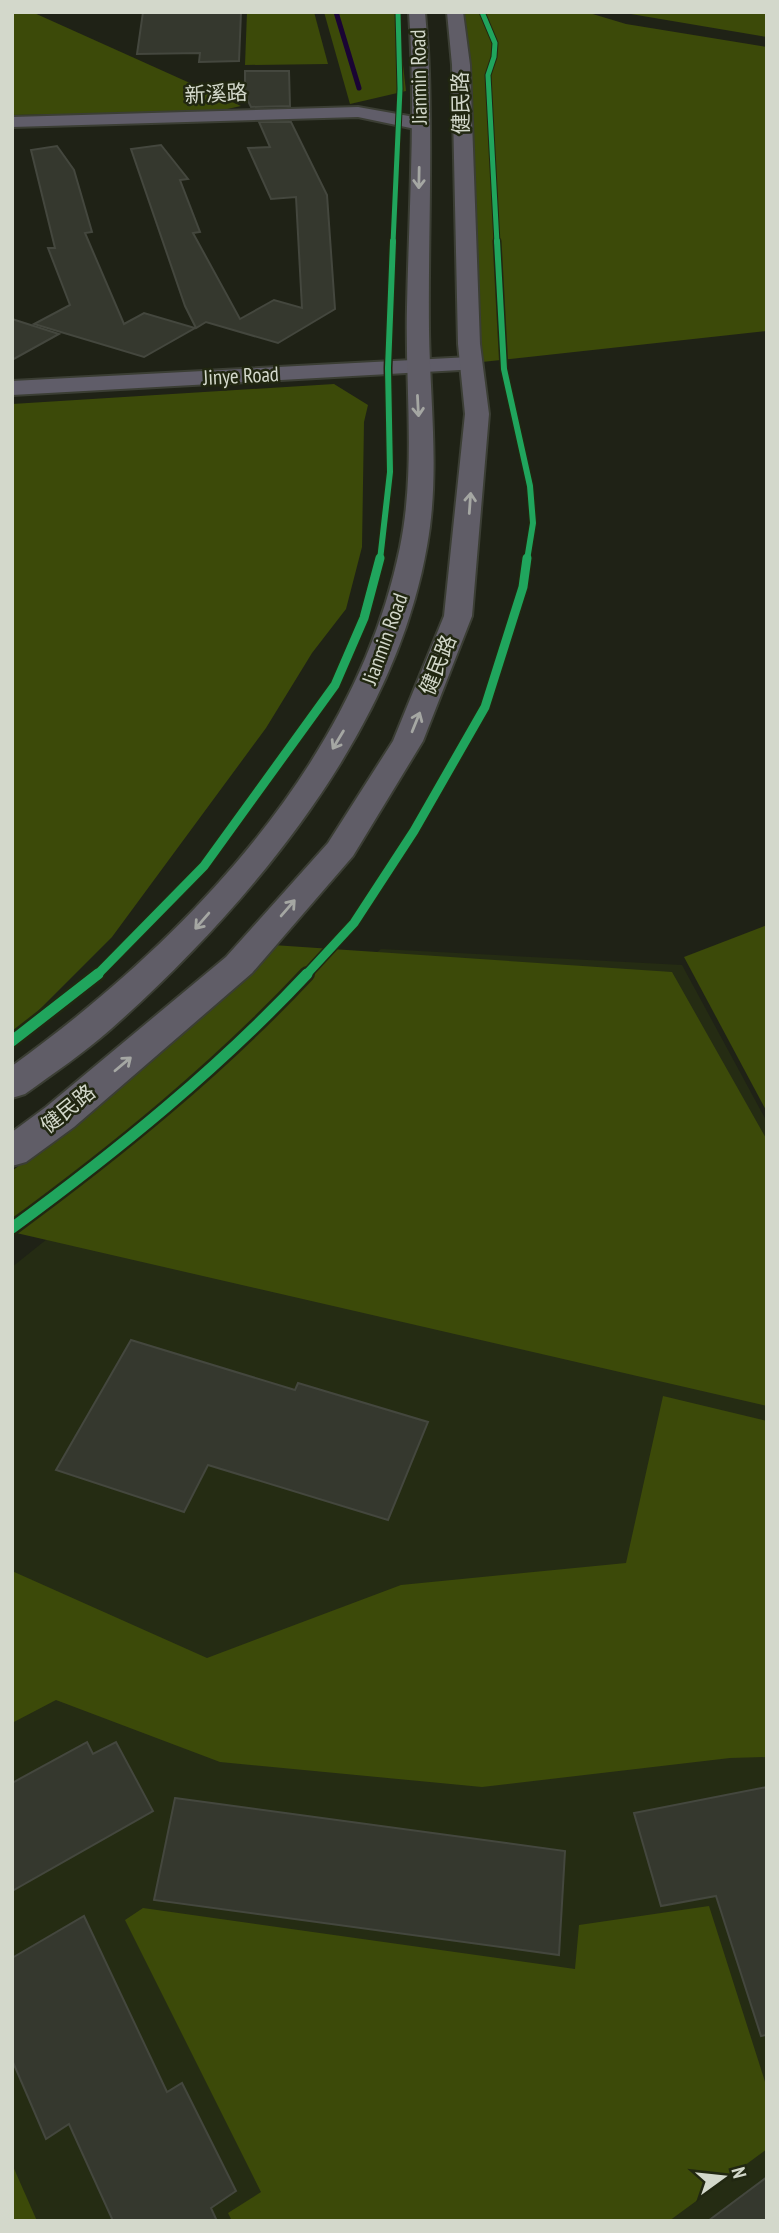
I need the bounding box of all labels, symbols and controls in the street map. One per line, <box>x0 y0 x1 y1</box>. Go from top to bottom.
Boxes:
street label: Jianmin Road <box>404 29 433 126</box>
street label: 健民路 <box>446 71 475 135</box>
street label: 新溪路 <box>184 78 248 109</box>
one-way arrow <box>413 167 426 190</box>
street label: Jinye Road <box>201 360 279 391</box>
one-way arrow <box>412 394 425 417</box>
one-way arrow <box>464 492 477 515</box>
street label: Jianmin Road <box>355 590 413 689</box>
street label: 健民路 <box>413 631 462 699</box>
one-way arrow <box>410 711 423 733</box>
one-way arrow <box>331 729 345 749</box>
one-way arrow <box>280 900 296 918</box>
one-way arrow <box>194 912 210 930</box>
one-way arrow <box>114 1056 132 1072</box>
street label: 健民路 <box>35 1078 101 1139</box>
north arrow <box>688 2142 758 2212</box>
text: N <box>727 2165 752 2181</box>

